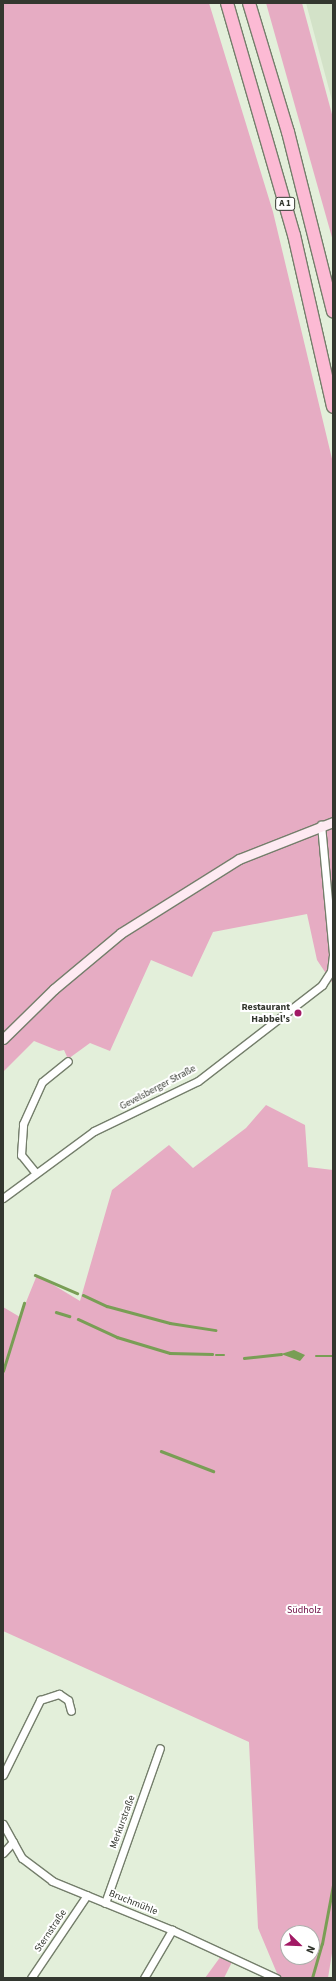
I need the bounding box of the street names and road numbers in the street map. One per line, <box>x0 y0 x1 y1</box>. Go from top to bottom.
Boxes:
road number: A 1 <box>275 197 295 211</box>
street label: Gevelsberger Straße <box>118 1063 198 1113</box>
street label: Merkurstraße <box>108 1794 138 1850</box>
street label: Bruchmühle <box>107 1888 159 1918</box>
street label: Sternstraße <box>32 1907 70 1955</box>

